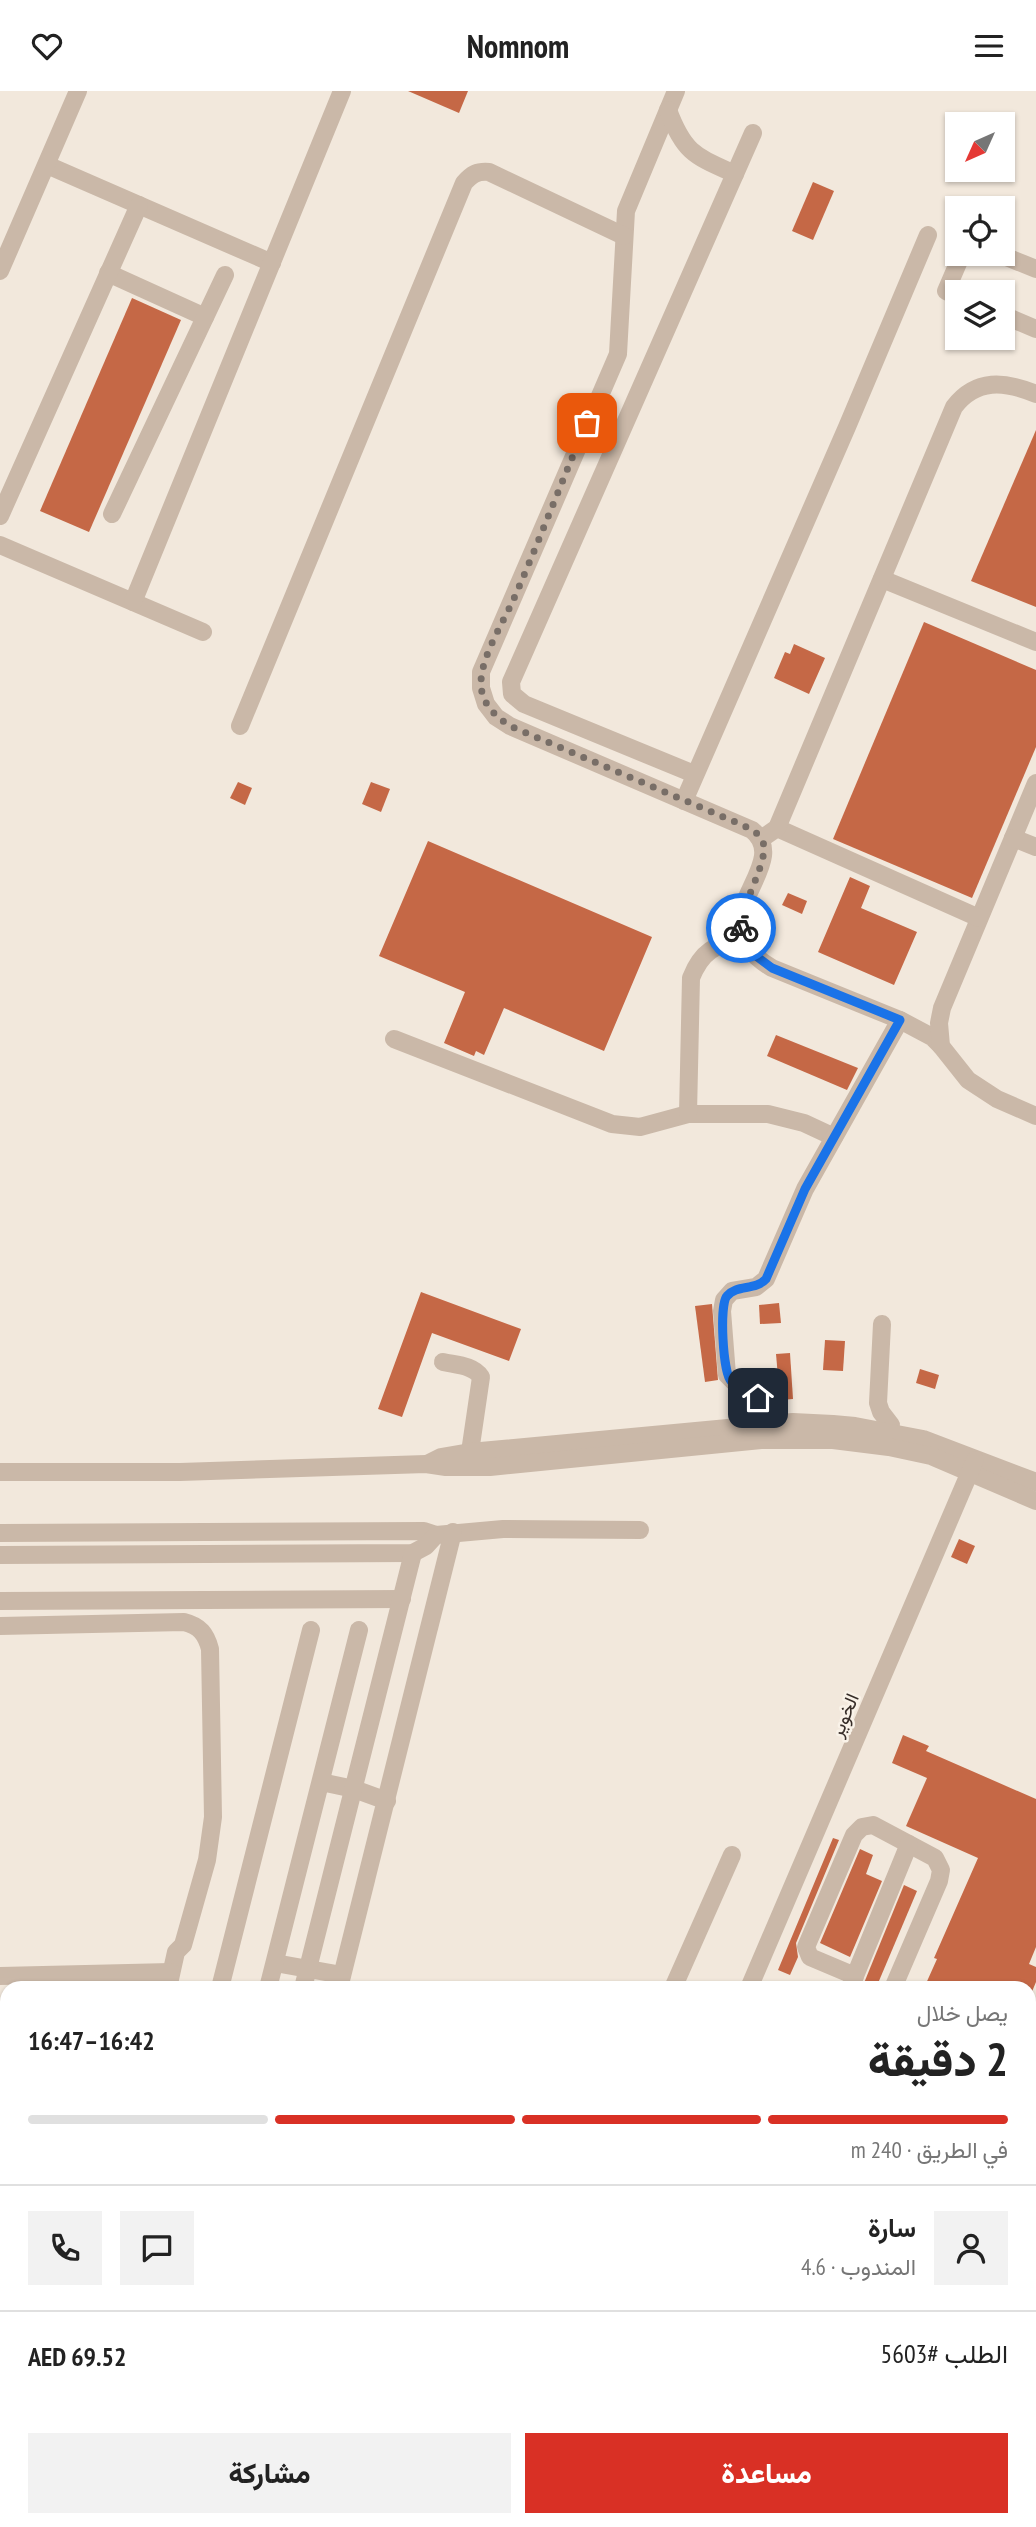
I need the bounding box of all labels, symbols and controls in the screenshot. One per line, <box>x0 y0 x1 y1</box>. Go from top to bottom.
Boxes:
text: Nomnom <box>467 25 569 67</box>
icon: heart <box>28 27 66 65</box>
icon: menu <box>970 27 1008 65</box>
north arrow <box>945 112 1015 182</box>
map controls <box>945 112 1015 350</box>
button: locate <box>945 196 1015 266</box>
button: layers <box>945 280 1015 350</box>
pin <box>557 393 617 453</box>
icon: bag <box>568 404 606 442</box>
courier <box>706 893 776 963</box>
icon: bike <box>722 909 760 947</box>
pin <box>728 1368 788 1428</box>
icon: home <box>739 1379 777 1417</box>
street label: الخوير <box>824 1690 864 1741</box>
text: يصل خلال <box>917 1998 1008 2027</box>
text: 16:42–16:47 <box>28 2024 155 2057</box>
text: 2 دقيقة <box>868 2029 1008 2089</box>
text: في الطريق · 240 m <box>851 2135 1008 2164</box>
button: phone <box>28 2211 102 2285</box>
button: chat <box>120 2211 194 2285</box>
text: سارة <box>868 2211 916 2244</box>
button: person <box>934 2211 1008 2285</box>
text: المندوب · 4.6 <box>801 2252 916 2281</box>
text: الطلب #5603 <box>880 2337 1008 2370</box>
text: AED 69.52 <box>28 2340 126 2373</box>
button: مشاركة <box>28 2433 511 2513</box>
button: مساعدة <box>525 2433 1008 2513</box>

